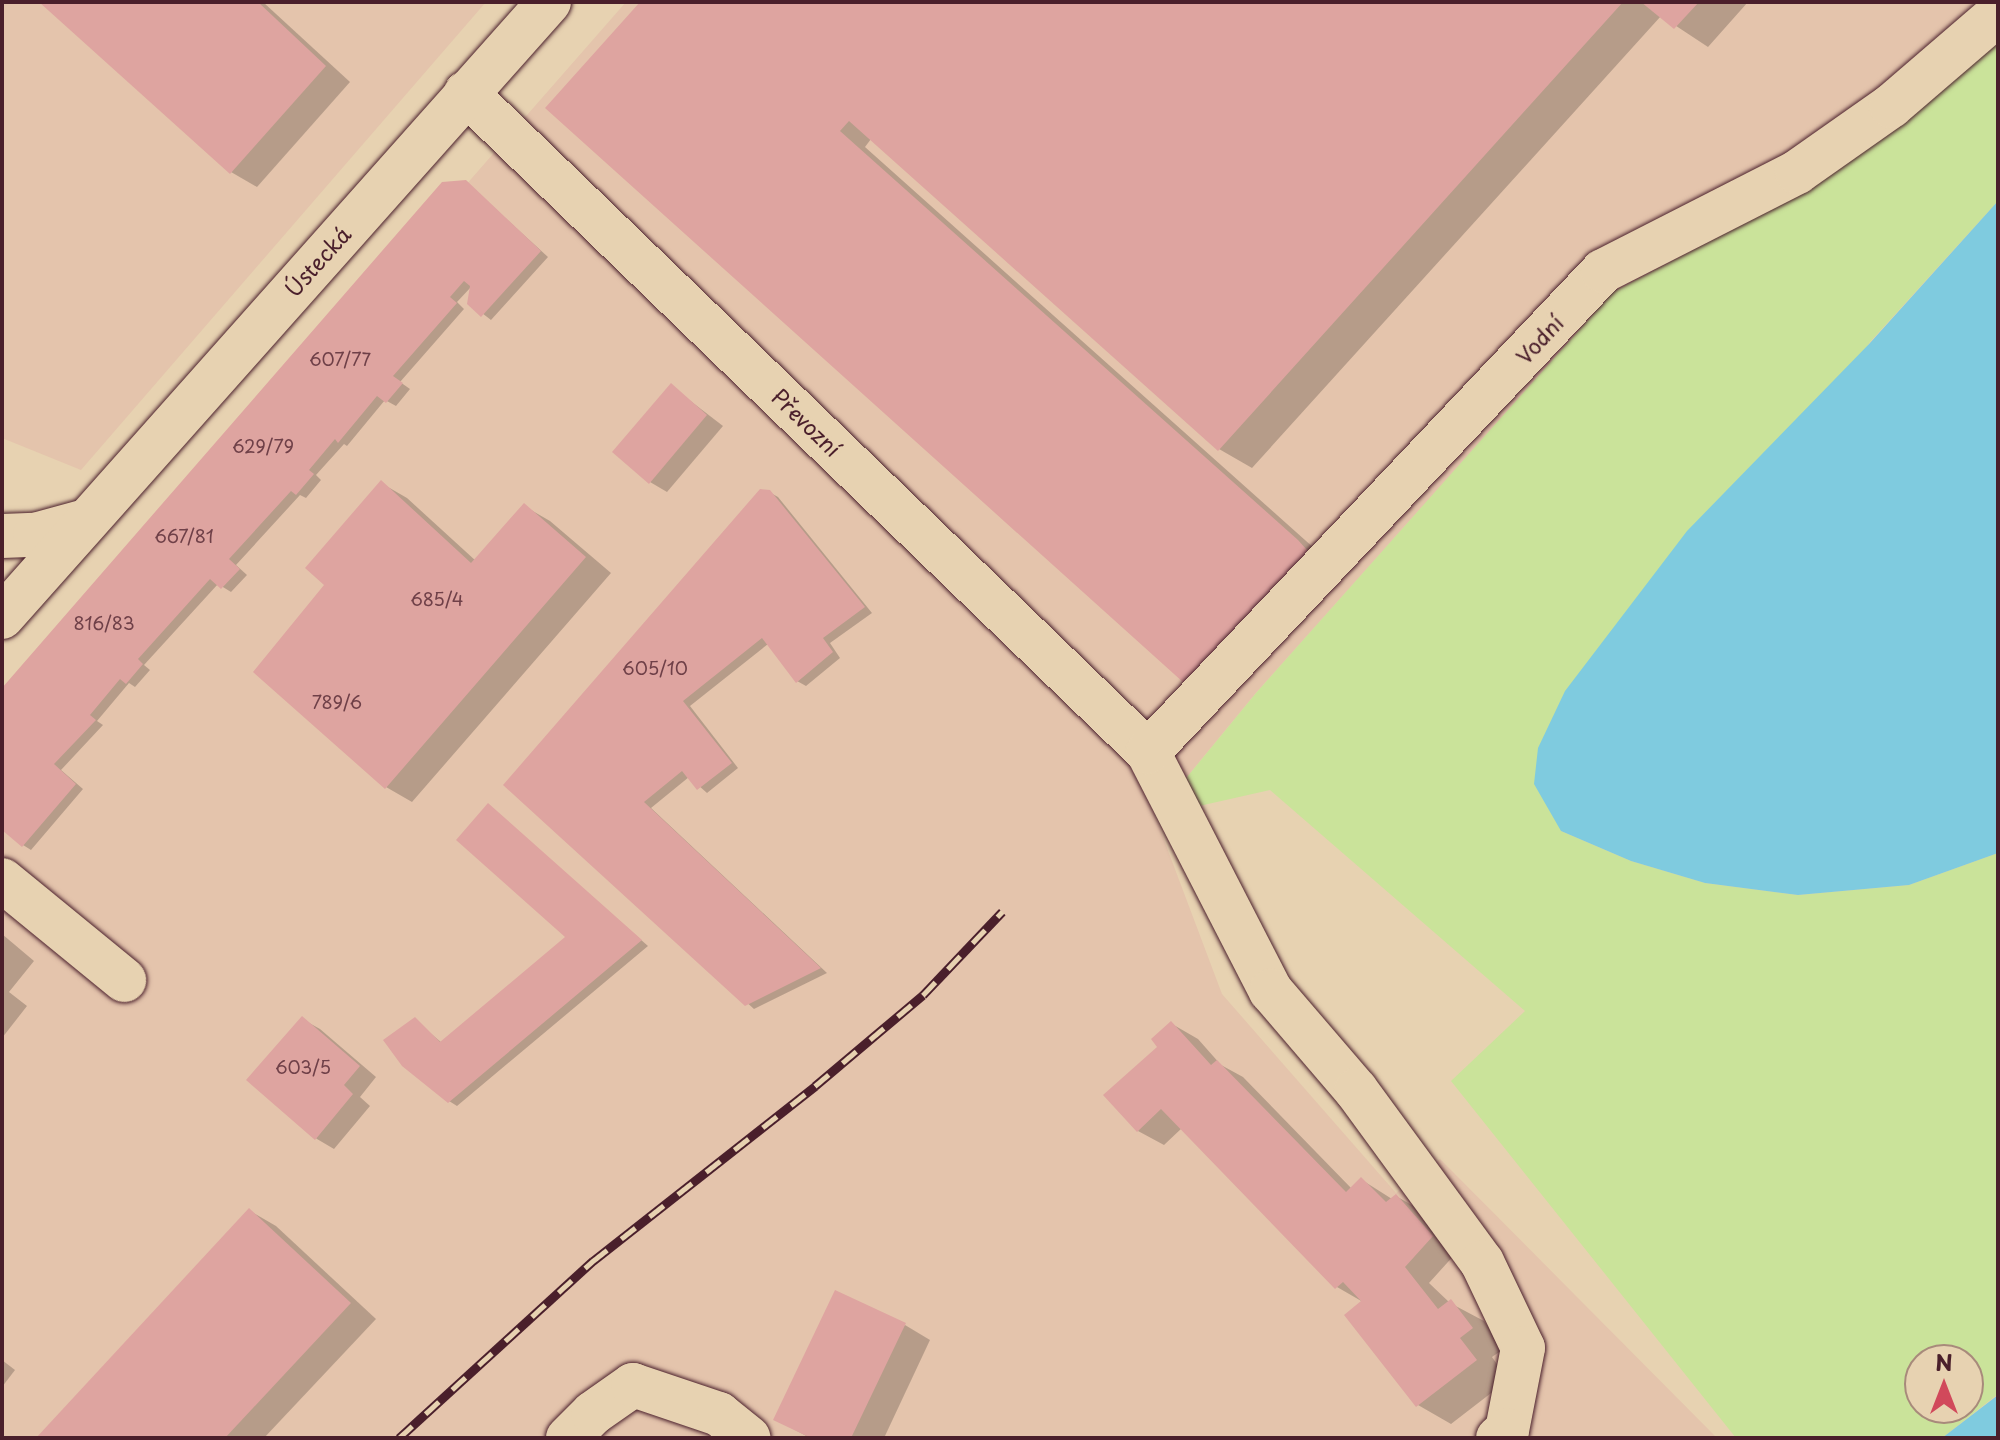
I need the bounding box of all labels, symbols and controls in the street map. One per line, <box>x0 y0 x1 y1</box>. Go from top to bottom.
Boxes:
street label: Ústecká <box>279 220 355 302</box>
street label: Vodní <box>1510 309 1568 369</box>
house number: 607/77 <box>309 348 371 370</box>
street label: Převozní <box>767 382 847 462</box>
house number: 629/79 <box>232 435 294 457</box>
house number: 667/81 <box>154 525 214 547</box>
house number: 685/4 <box>410 588 464 610</box>
house number: 816/83 <box>73 612 135 634</box>
house number: 605/10 <box>622 657 688 679</box>
house number: 789/6 <box>312 691 362 713</box>
house number: 603/5 <box>275 1056 331 1078</box>
north arrow <box>1904 1344 1984 1424</box>
text: N <box>1935 1345 1953 1378</box>

